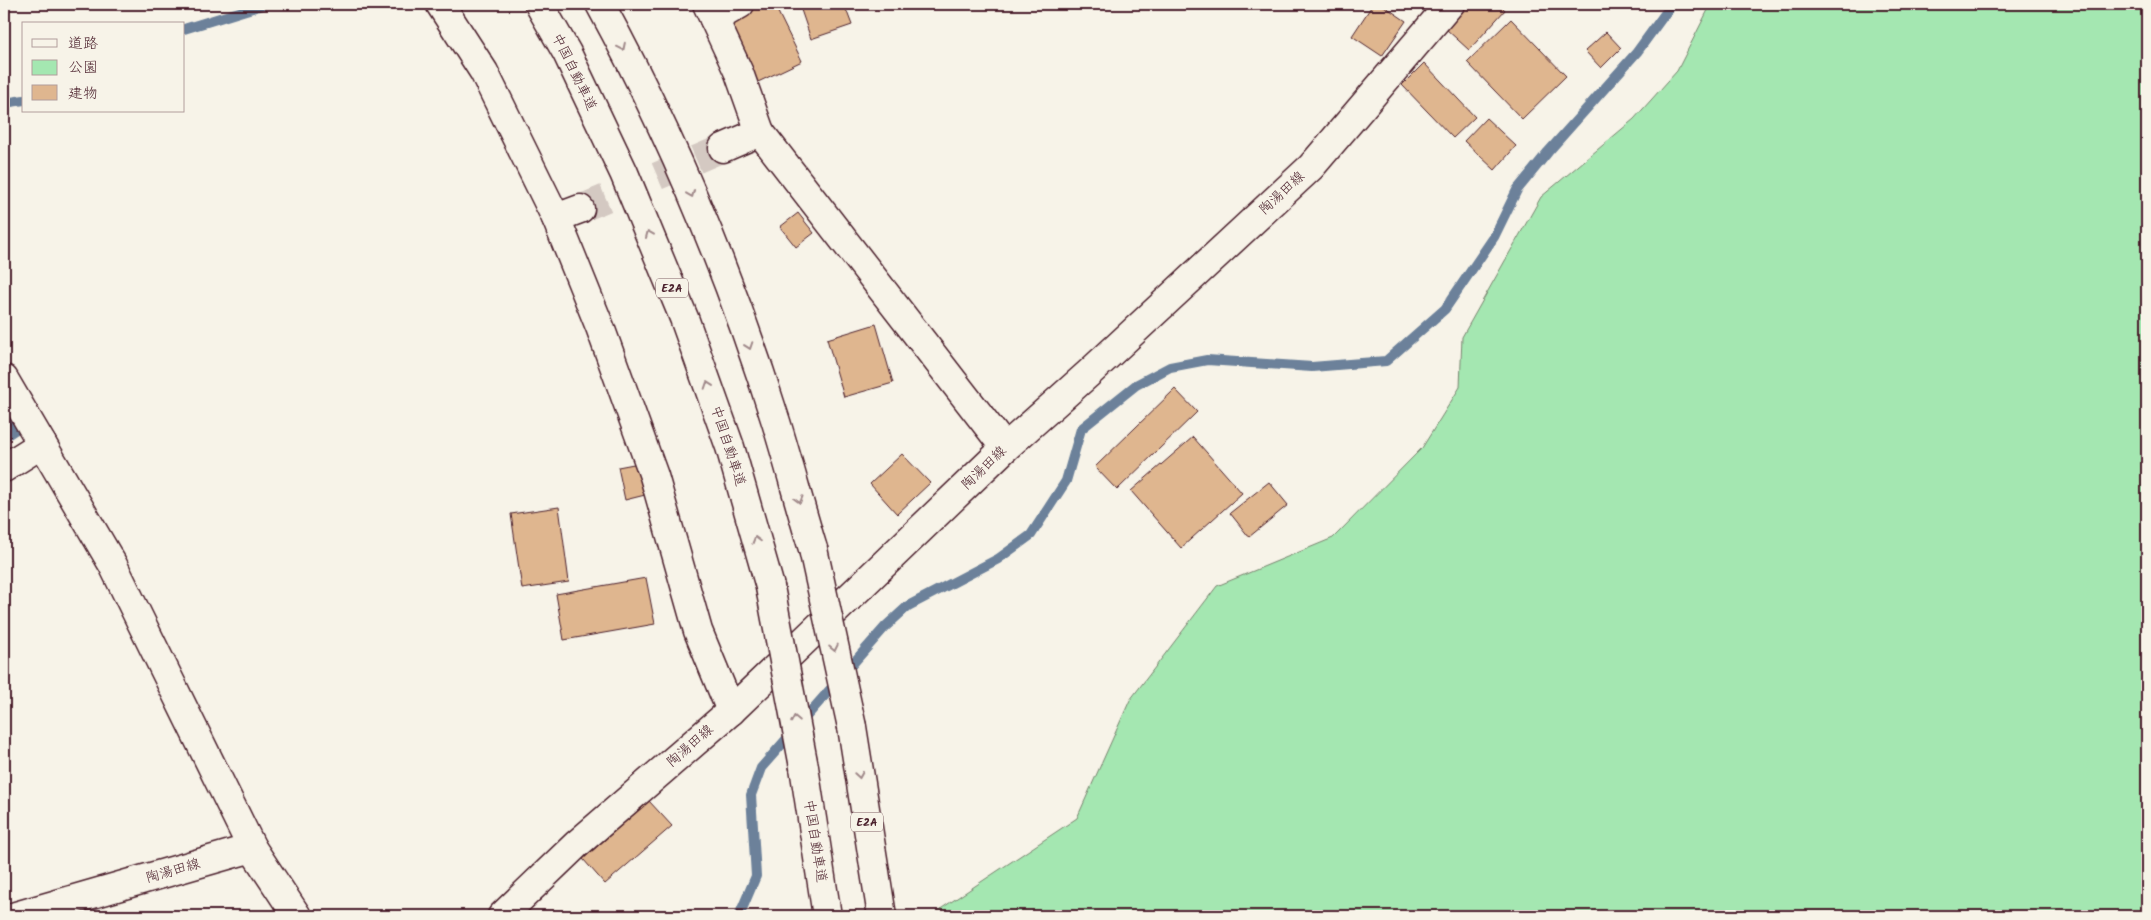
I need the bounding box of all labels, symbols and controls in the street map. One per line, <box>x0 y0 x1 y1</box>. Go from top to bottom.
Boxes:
legend <box>22 22 185 112</box>
street label: 中国自動車道 <box>546 29 602 115</box>
text: 道路 <box>68 32 98 56</box>
one-way arrow <box>616 42 627 51</box>
text: 公園 <box>68 56 98 80</box>
text: 建物 <box>68 82 98 106</box>
street label: 陶湯田線 <box>1254 166 1310 220</box>
one-way arrow <box>685 189 695 198</box>
one-way arrow <box>645 230 655 239</box>
road number: E2A <box>656 278 688 298</box>
one-way arrow <box>743 341 753 349</box>
one-way arrow <box>704 381 714 390</box>
street label: 中国自動車道 <box>705 403 751 489</box>
street label: 陶湯田線 <box>956 441 1012 495</box>
one-way arrow <box>793 496 803 504</box>
one-way arrow <box>752 536 762 545</box>
one-way arrow <box>828 644 839 652</box>
one-way arrow <box>790 715 801 724</box>
street label: 陶湯田線 <box>662 719 718 773</box>
one-way arrow <box>854 771 864 779</box>
street label: 中国自動車道 <box>798 798 832 884</box>
road number: E2A <box>851 812 883 832</box>
street label: 陶湯田線 <box>143 853 203 889</box>

